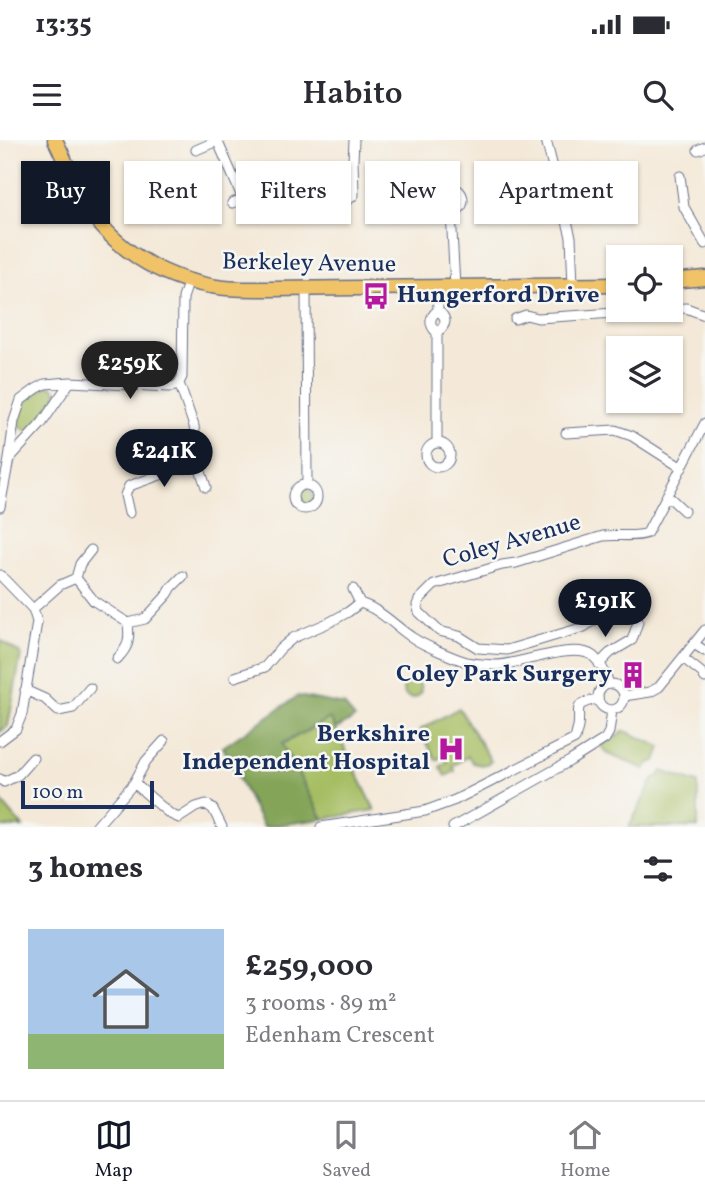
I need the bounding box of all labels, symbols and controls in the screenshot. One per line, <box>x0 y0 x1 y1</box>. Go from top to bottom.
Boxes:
text: 13:35 <box>35 7 92 43</box>
text: Habito <box>303 73 402 117</box>
icon: menu <box>28 76 66 114</box>
icon: search <box>639 76 677 114</box>
chip: Buy <box>21 161 110 224</box>
chip: Rent <box>124 161 222 224</box>
chip: Filters <box>236 161 351 224</box>
chip: New <box>365 161 460 224</box>
chip: Apartment <box>474 161 638 224</box>
street label: Berkeley Avenue <box>222 245 396 283</box>
map controls <box>606 245 683 413</box>
button: locate <box>606 245 683 322</box>
place label: Hungerford Drive <box>397 279 600 313</box>
bus stop icon: Hungerford Drive <box>361 281 391 311</box>
button: layers <box>606 336 683 413</box>
pin: £259K <box>81 342 179 401</box>
text: £259K <box>97 348 163 380</box>
pin: £241K <box>115 430 213 489</box>
text: £241K <box>132 436 196 468</box>
street label: Coley Avenue <box>439 506 585 578</box>
pin: £191K <box>556 580 654 639</box>
text: £191K <box>574 586 636 618</box>
place label: Coley Park Surgery <box>396 658 613 692</box>
building icon: Coley Park Surgery <box>618 660 648 690</box>
place label: Berkshire Independent Hospital <box>182 718 430 780</box>
hospital icon: Berkshire Independent Hospital <box>436 734 466 764</box>
scale bar <box>21 778 154 810</box>
text: 100 m <box>32 780 83 806</box>
text: 3 homes <box>28 848 143 890</box>
icon: filters <box>639 850 677 888</box>
text: £259,000 <box>245 946 373 988</box>
icon: home <box>84 957 168 1041</box>
text: 3 rooms · 89 m² <box>245 988 397 1020</box>
text: Edenham Crescent <box>245 1020 435 1052</box>
tab: Map <box>95 1116 133 1184</box>
tab: Saved <box>322 1116 371 1184</box>
tab: Home <box>560 1116 610 1184</box>

